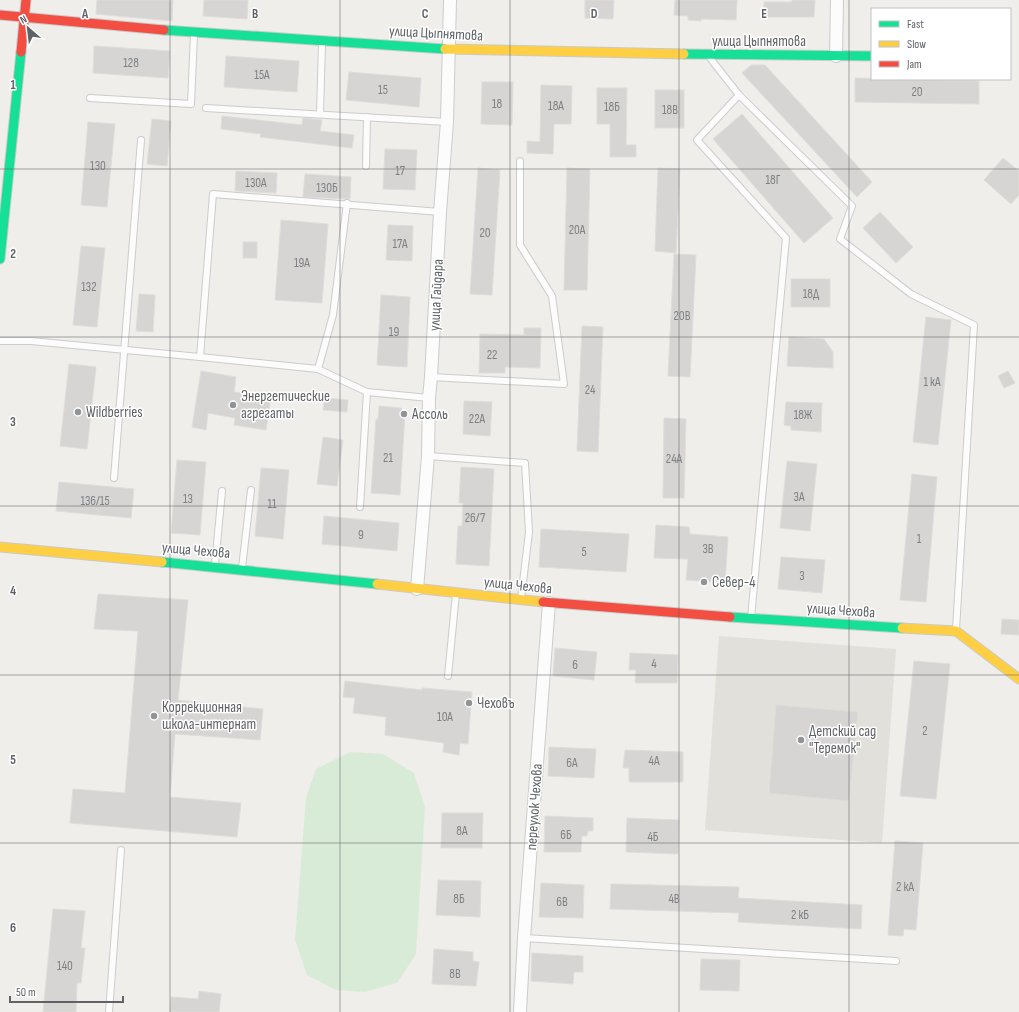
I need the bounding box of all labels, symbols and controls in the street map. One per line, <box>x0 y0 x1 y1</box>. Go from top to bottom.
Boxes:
text: A <box>81 6 89 22</box>
text: B <box>252 6 258 22</box>
text: C <box>422 6 429 22</box>
text: D <box>591 6 598 22</box>
text: E <box>761 6 767 22</box>
north arrow <box>8 8 48 48</box>
legend <box>871 8 1011 80</box>
text: N <box>18 12 29 27</box>
text: Fast <box>907 17 924 32</box>
street label: улица Цыпнятова <box>388 22 484 45</box>
street label: улица Цыпнятова <box>712 32 806 51</box>
text: Slow <box>907 37 926 52</box>
house number: 128 <box>123 55 139 71</box>
text: Jam <box>906 57 922 72</box>
house number: 15А <box>254 67 270 83</box>
text: 1 <box>10 77 16 93</box>
house number: 15 <box>378 82 388 98</box>
house number: 20 <box>911 84 923 100</box>
house number: 18 <box>492 96 502 112</box>
house number: 18А <box>548 98 564 114</box>
house number: 18Б <box>604 99 620 115</box>
house number: 18В <box>662 102 678 118</box>
house number: 130 <box>90 158 106 174</box>
house number: 17 <box>395 163 406 179</box>
house number: 18Г <box>766 172 781 188</box>
house number: 130А <box>245 175 267 191</box>
house number: 130Б <box>316 180 338 196</box>
house number: 20А <box>569 222 586 238</box>
house number: 20 <box>479 225 491 241</box>
house number: 17А <box>392 236 408 252</box>
text: 2 <box>10 246 16 262</box>
house number: 19А <box>294 255 310 271</box>
street label: улица Гайдара <box>425 258 448 332</box>
house number: 132 <box>81 279 97 295</box>
house number: 18Д <box>803 286 820 302</box>
house number: 20В <box>674 308 691 324</box>
house number: 19 <box>389 324 399 340</box>
house number: 22 <box>487 347 497 363</box>
house number: 1 кА <box>923 374 941 390</box>
house number: 24 <box>585 382 596 398</box>
place label: Энергетические агрегаты <box>241 387 330 423</box>
marker: Энергетические агрегаты <box>228 400 238 410</box>
place label: Wildberries <box>86 403 143 422</box>
place label: Ассоль <box>411 405 448 424</box>
marker: Wildberries <box>73 407 83 417</box>
house number: 18Ж <box>794 407 813 423</box>
marker: Ассоль <box>399 409 409 419</box>
house number: 22А <box>469 411 486 427</box>
text: 3 <box>10 414 16 430</box>
house number: 21 <box>383 450 393 466</box>
house number: 24А <box>666 451 683 467</box>
house number: 3А <box>793 489 805 505</box>
house number: 13 <box>183 491 193 507</box>
house number: 136/15 <box>80 493 110 509</box>
house number: 11 <box>267 496 277 512</box>
house number: 26/7 <box>465 510 486 526</box>
house number: 9 <box>358 527 364 543</box>
house number: 1 <box>917 531 922 547</box>
street label: улица Чехова <box>161 538 231 563</box>
house number: 3В <box>702 541 714 557</box>
house number: 5 <box>581 544 587 560</box>
house number: 3 <box>799 568 805 584</box>
street label: улица Чехова <box>483 572 553 599</box>
place label: Север-4 <box>712 573 755 592</box>
marker: Север-4 <box>699 577 709 587</box>
text: 4 <box>10 583 16 599</box>
street label: улица Чехова <box>806 599 876 622</box>
house number: 4 <box>651 656 657 672</box>
house number: 6 <box>572 657 578 673</box>
place label: Чеховъ <box>477 694 515 713</box>
place label: Коррекционная школа-интернат <box>162 698 256 734</box>
marker: Чеховъ <box>464 698 474 708</box>
house number: 10А <box>437 709 453 725</box>
marker: Коррекционная школа-интернат <box>149 711 159 721</box>
place label: Детский сад "Теремок" <box>809 722 876 758</box>
house number: 2 <box>922 723 928 739</box>
marker: Детский сад "Теремок" <box>796 735 806 745</box>
text: 5 <box>10 752 16 768</box>
house number: 4А <box>649 753 660 769</box>
house number: 6А <box>566 755 578 771</box>
street label: переулок Чехова <box>522 763 547 851</box>
house number: 8А <box>456 823 468 839</box>
house number: 6Б <box>560 827 572 843</box>
house number: 4Б <box>647 829 659 845</box>
house number: 2 кА <box>896 879 914 895</box>
house number: 8Б <box>453 891 465 907</box>
house number: 4В <box>668 891 680 907</box>
house number: 6В <box>556 894 568 910</box>
house number: 2 кБ <box>791 907 809 923</box>
text: 6 <box>10 920 16 936</box>
house number: 140 <box>57 958 73 974</box>
house number: 8В <box>449 966 461 982</box>
scale bar <box>10 978 123 1004</box>
text: 50 m <box>16 985 36 1000</box>

